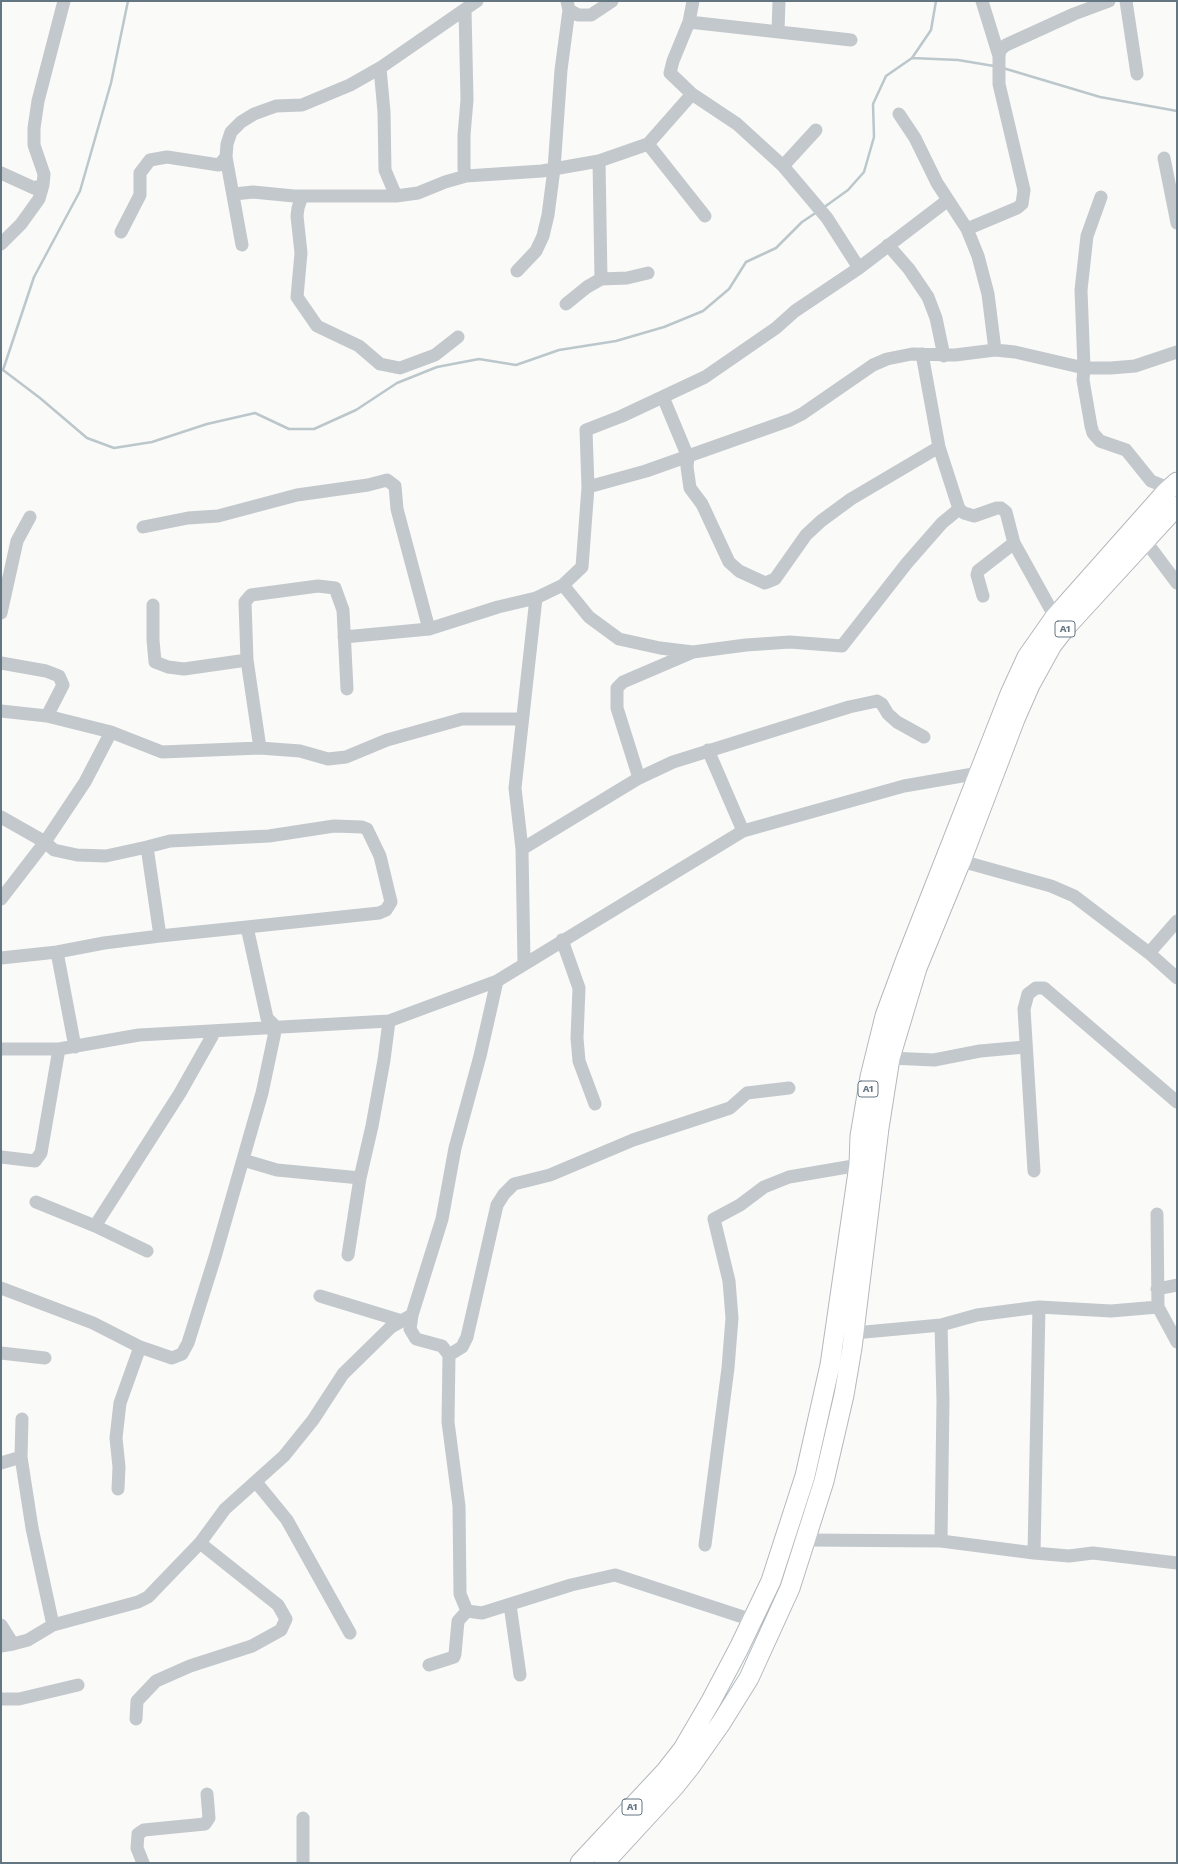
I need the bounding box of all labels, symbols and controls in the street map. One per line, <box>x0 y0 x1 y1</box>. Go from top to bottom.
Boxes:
road number: A1 <box>1055 621 1075 637</box>
road number: A1 <box>858 1081 878 1097</box>
road number: A1 <box>622 1799 642 1815</box>

